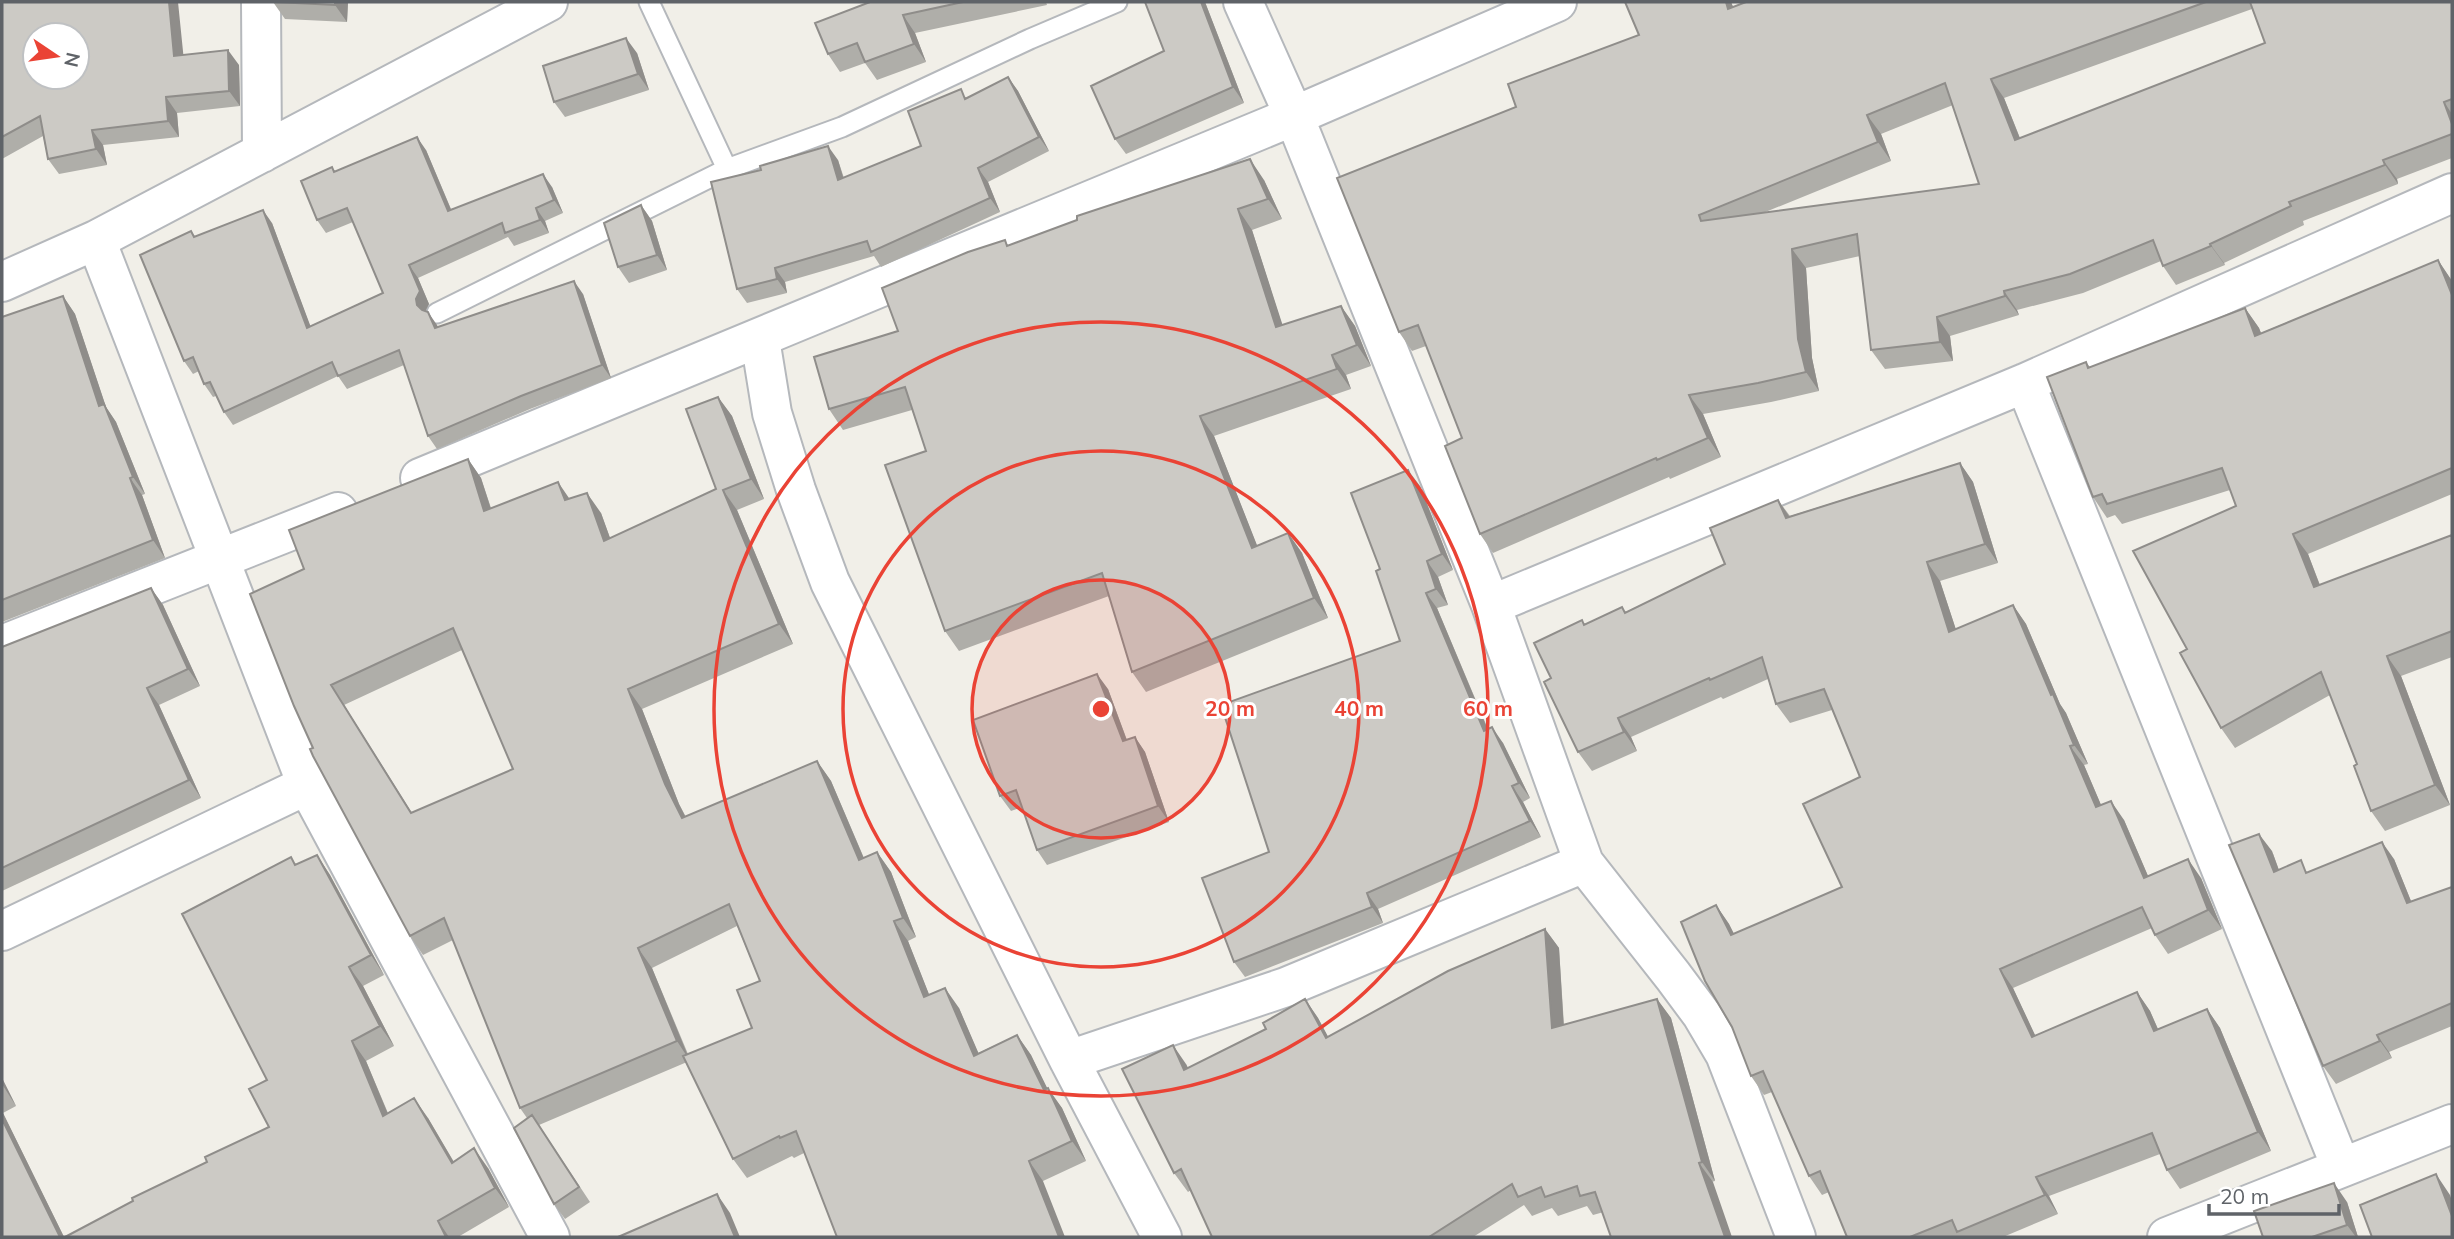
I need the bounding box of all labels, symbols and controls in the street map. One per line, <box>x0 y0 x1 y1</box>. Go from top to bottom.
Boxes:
north arrow <box>21 21 91 91</box>
text: N <box>59 50 86 70</box>
text: 20 m <box>1205 695 1255 721</box>
text: 40 m <box>1334 695 1384 721</box>
text: 60 m <box>1463 695 1513 721</box>
centre of rings <box>1089 697 1113 721</box>
scale bar <box>2209 1172 2338 1216</box>
text: 20 m <box>2220 1183 2269 1209</box>

